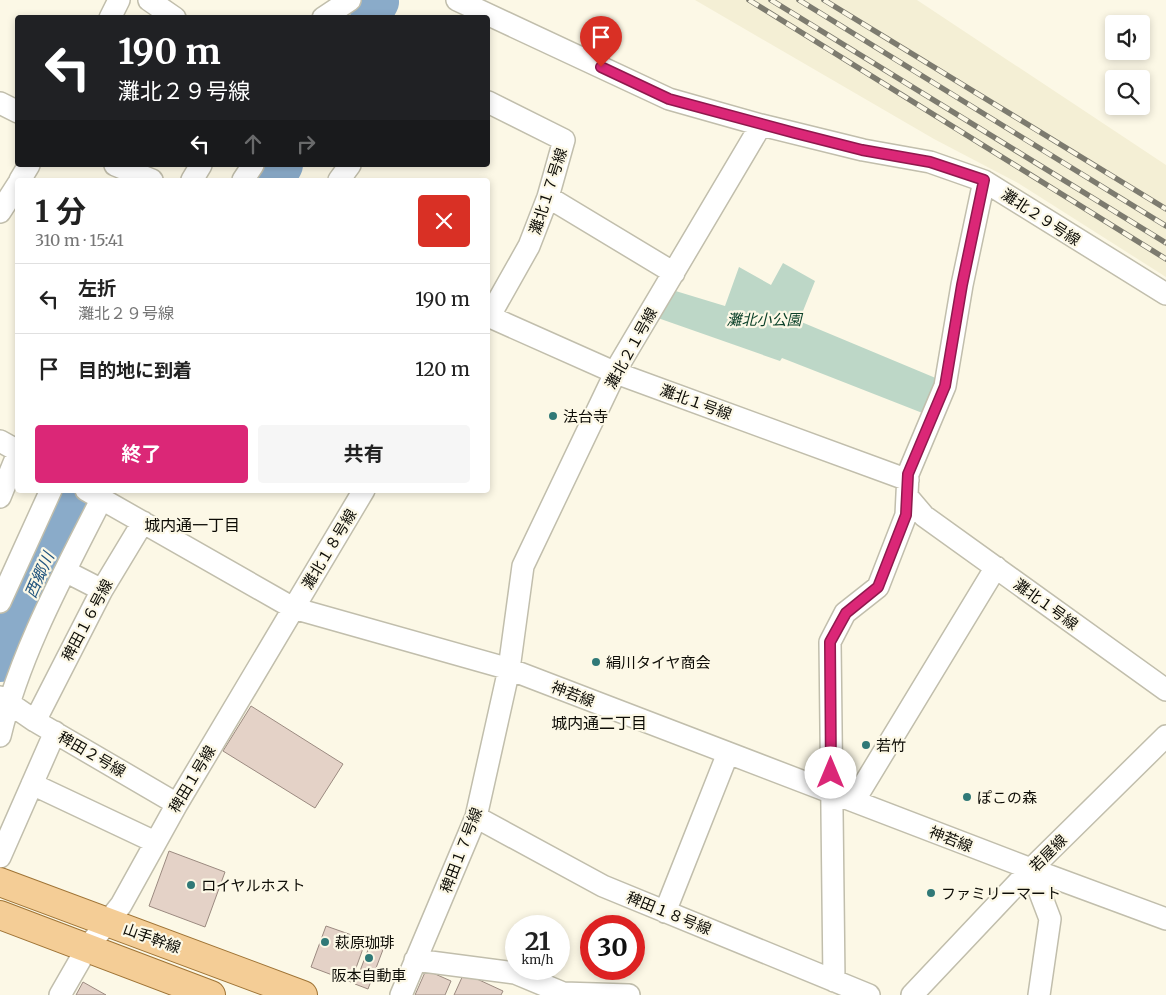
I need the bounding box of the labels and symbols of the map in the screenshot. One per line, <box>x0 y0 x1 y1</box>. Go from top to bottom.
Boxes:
pin <box>580 16 622 67</box>
street label: 灘北１７号線 <box>525 145 571 237</box>
street label: 灘北２９号線 <box>998 185 1084 249</box>
street label: 灘北２１号線 <box>601 304 661 392</box>
park label: 灘北小公園 <box>726 310 803 329</box>
street label: 灘北１号線 <box>658 380 734 424</box>
place label: 法台寺 <box>563 407 608 426</box>
marker: 法台寺 <box>547 410 559 422</box>
street label: 灘北１８号線 <box>298 506 360 592</box>
district label: 城内通一丁目 <box>144 515 240 535</box>
water label: 西郷川 <box>20 547 59 601</box>
street label: 灘北１号線 <box>1010 574 1082 634</box>
street label: 稗田１６号線 <box>57 576 117 664</box>
place label: 絹川タイヤ商会 <box>606 653 711 672</box>
marker: 絹川タイヤ商会 <box>590 656 602 668</box>
street label: 神若線 <box>549 677 597 711</box>
district label: 城内通二丁目 <box>551 713 647 733</box>
street label: 稗田２号線 <box>55 727 129 781</box>
place label: 若竹 <box>876 736 906 755</box>
marker: 若竹 <box>860 739 872 751</box>
street label: 稗田１号線 <box>165 742 219 816</box>
position arrow <box>804 746 856 798</box>
place label: ぽこの森 <box>977 788 1037 807</box>
marker: ぽこの森 <box>961 791 973 803</box>
street label: 稗田１７号線 <box>436 805 486 895</box>
street label: 神若線 <box>927 822 975 856</box>
street label: 若屋線 <box>1025 830 1071 876</box>
place label: ロイヤルホスト <box>201 876 306 895</box>
marker: ロイヤルホスト <box>185 879 197 891</box>
place label: ファミリーマート <box>941 884 1061 903</box>
street label: 稗田１８号線 <box>624 887 714 939</box>
marker: ファミリーマート <box>925 887 937 899</box>
speed limit sign: 30 <box>580 915 645 980</box>
street label: 山手幹線 <box>121 919 183 957</box>
place label: 萩原珈琲 <box>335 933 395 952</box>
marker: 萩原珈琲 <box>319 936 331 948</box>
marker: 阪本自動車 <box>363 952 375 964</box>
place label: 阪本自動車 <box>331 966 407 985</box>

